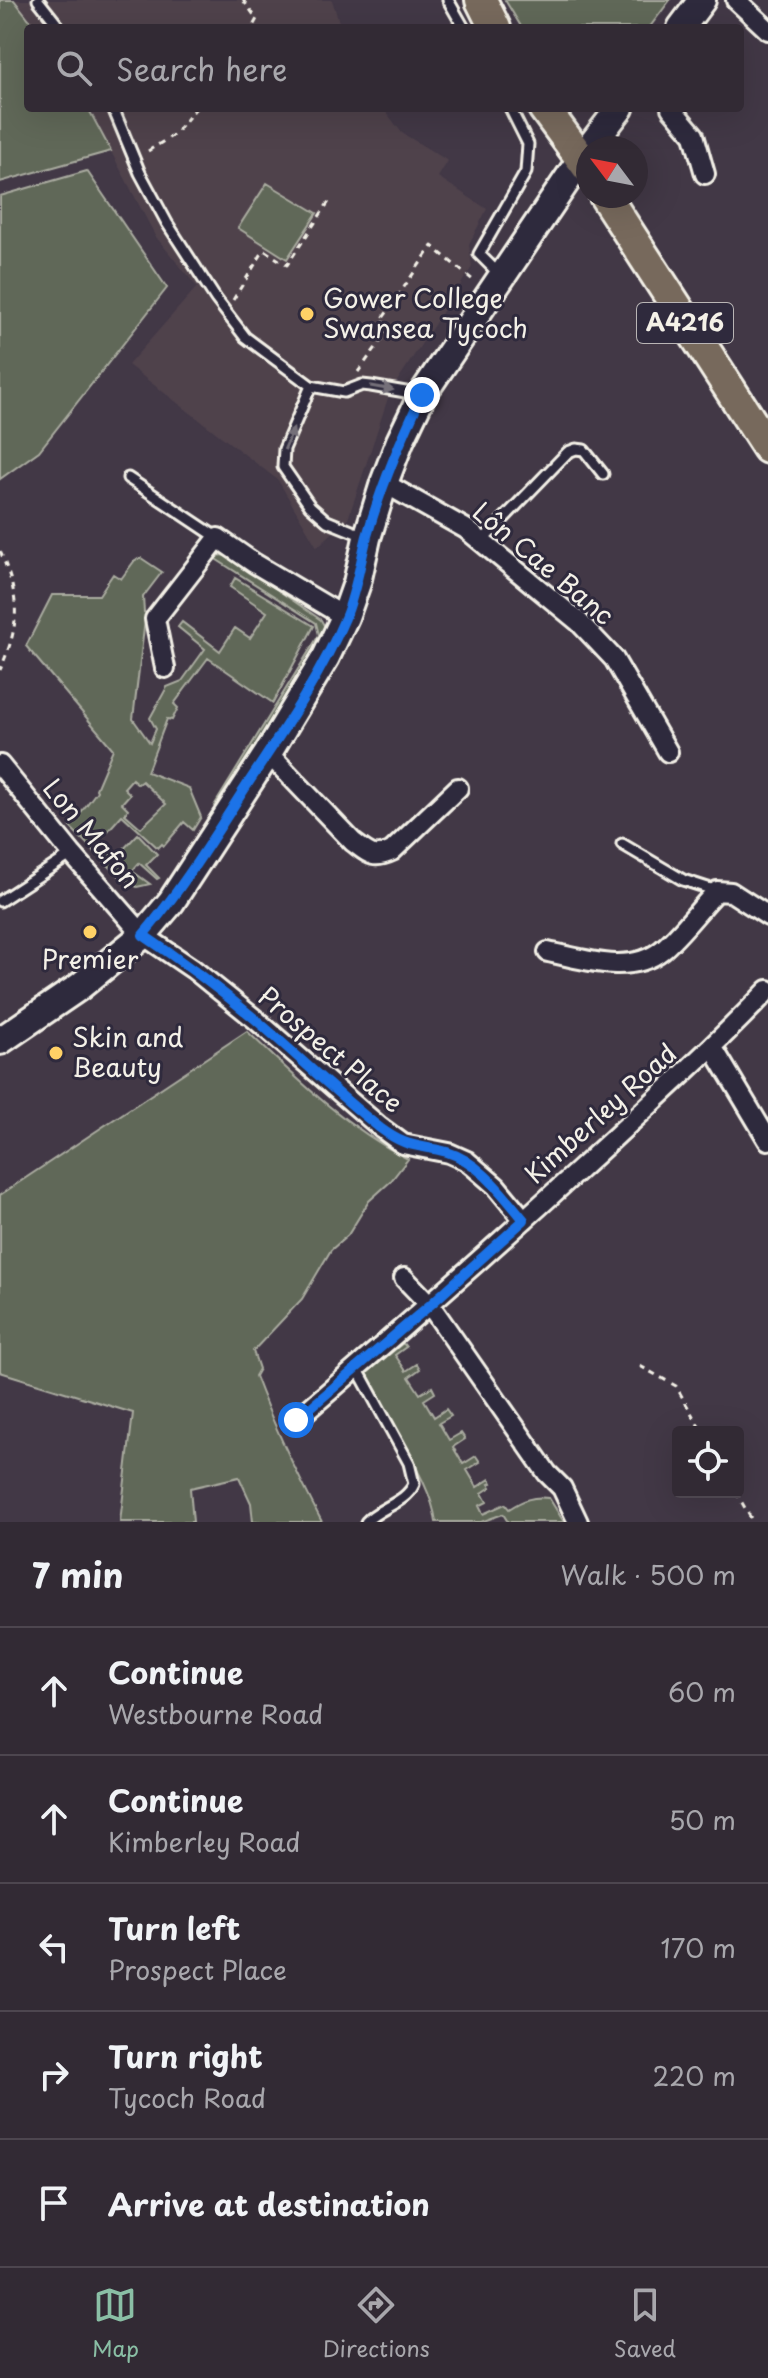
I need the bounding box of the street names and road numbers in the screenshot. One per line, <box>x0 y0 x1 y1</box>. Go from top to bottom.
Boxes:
road number: A4216 <box>637 303 733 343</box>
street label: Lôn Cae Banc <box>465 492 623 634</box>
street label: Lon Mafon <box>34 769 150 897</box>
street label: Prospect Place <box>250 976 412 1121</box>
street label: Kimberley Road <box>515 1034 685 1192</box>

